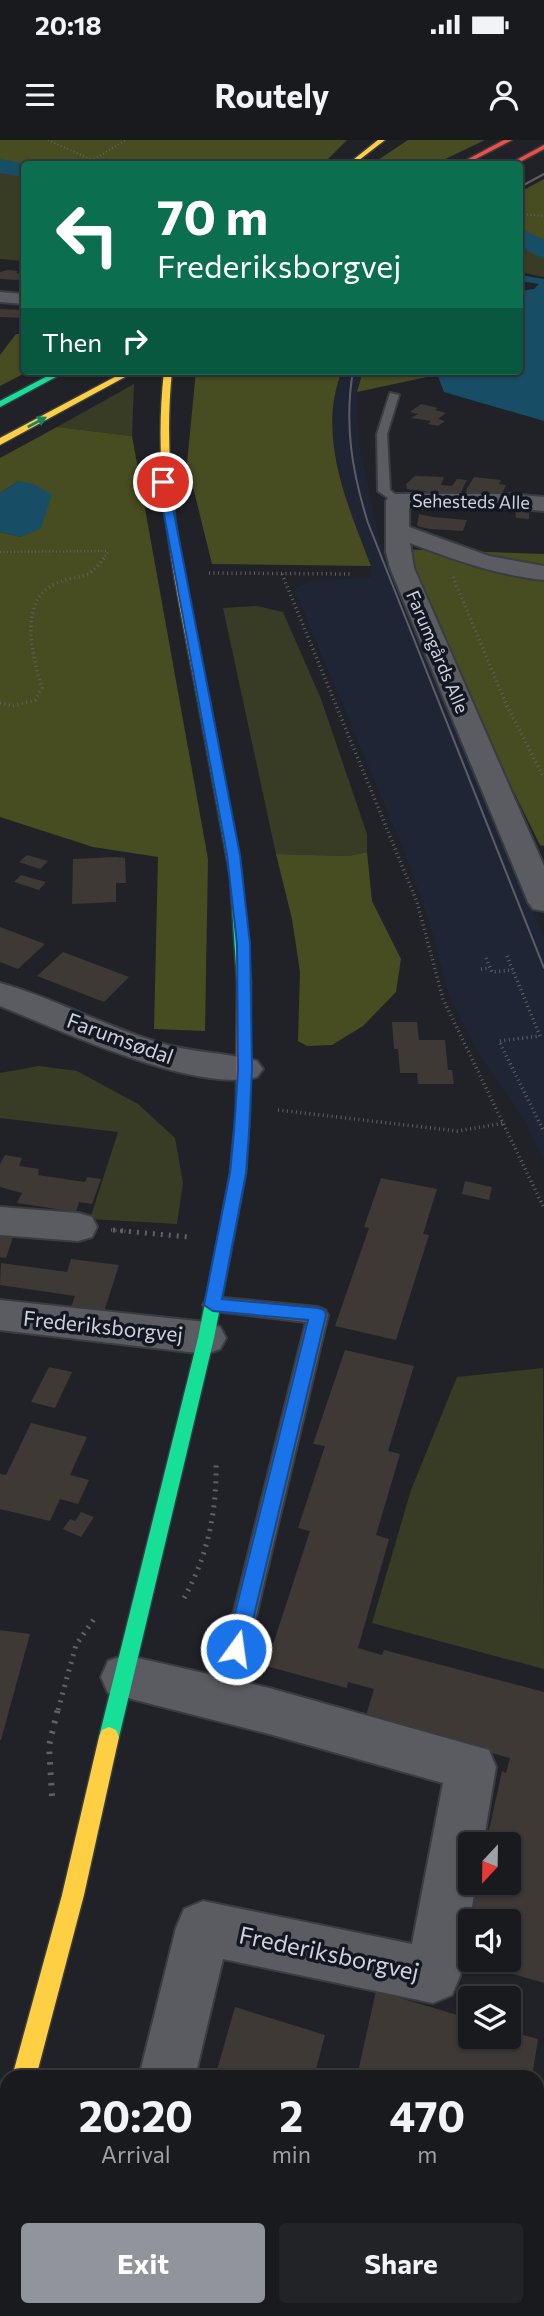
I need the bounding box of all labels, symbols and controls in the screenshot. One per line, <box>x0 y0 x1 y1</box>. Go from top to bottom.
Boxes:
text: 20:18 <box>35 9 102 40</box>
text: Routely <box>215 75 329 115</box>
icon: menu <box>21 76 59 114</box>
icon: person <box>485 76 523 114</box>
text: 70 m <box>157 185 268 245</box>
icon: left <box>42 189 133 280</box>
text: Frederiksborgvej <box>157 245 401 285</box>
icon: right <box>116 322 154 360</box>
text: Then <box>42 326 102 357</box>
one-way arrow <box>27 416 47 428</box>
pin <box>133 452 193 512</box>
icon: arrive <box>144 463 182 501</box>
street label: Sehesteds Alle <box>412 489 530 513</box>
street label: Farumgårds Alle <box>402 587 474 716</box>
street label: Farumsødal <box>64 1007 177 1068</box>
street label: Frederiksborgvej <box>22 1305 184 1346</box>
position arrow <box>199 1612 273 1686</box>
north arrow <box>458 1832 522 1895</box>
map controls <box>458 1832 521 2049</box>
button: sound <box>458 1909 521 1972</box>
street label: Frederiksborgvej <box>237 1919 422 1986</box>
button: layers <box>458 1986 521 2049</box>
text: 20:20 <box>79 2089 193 2141</box>
text: 2 <box>279 2089 303 2141</box>
text: 470 <box>390 2089 465 2141</box>
text: Arrival <box>101 2140 171 2168</box>
text: min <box>272 2140 311 2168</box>
text: m <box>417 2140 437 2168</box>
button: Exit <box>21 2223 265 2303</box>
button: Share <box>279 2223 523 2303</box>

